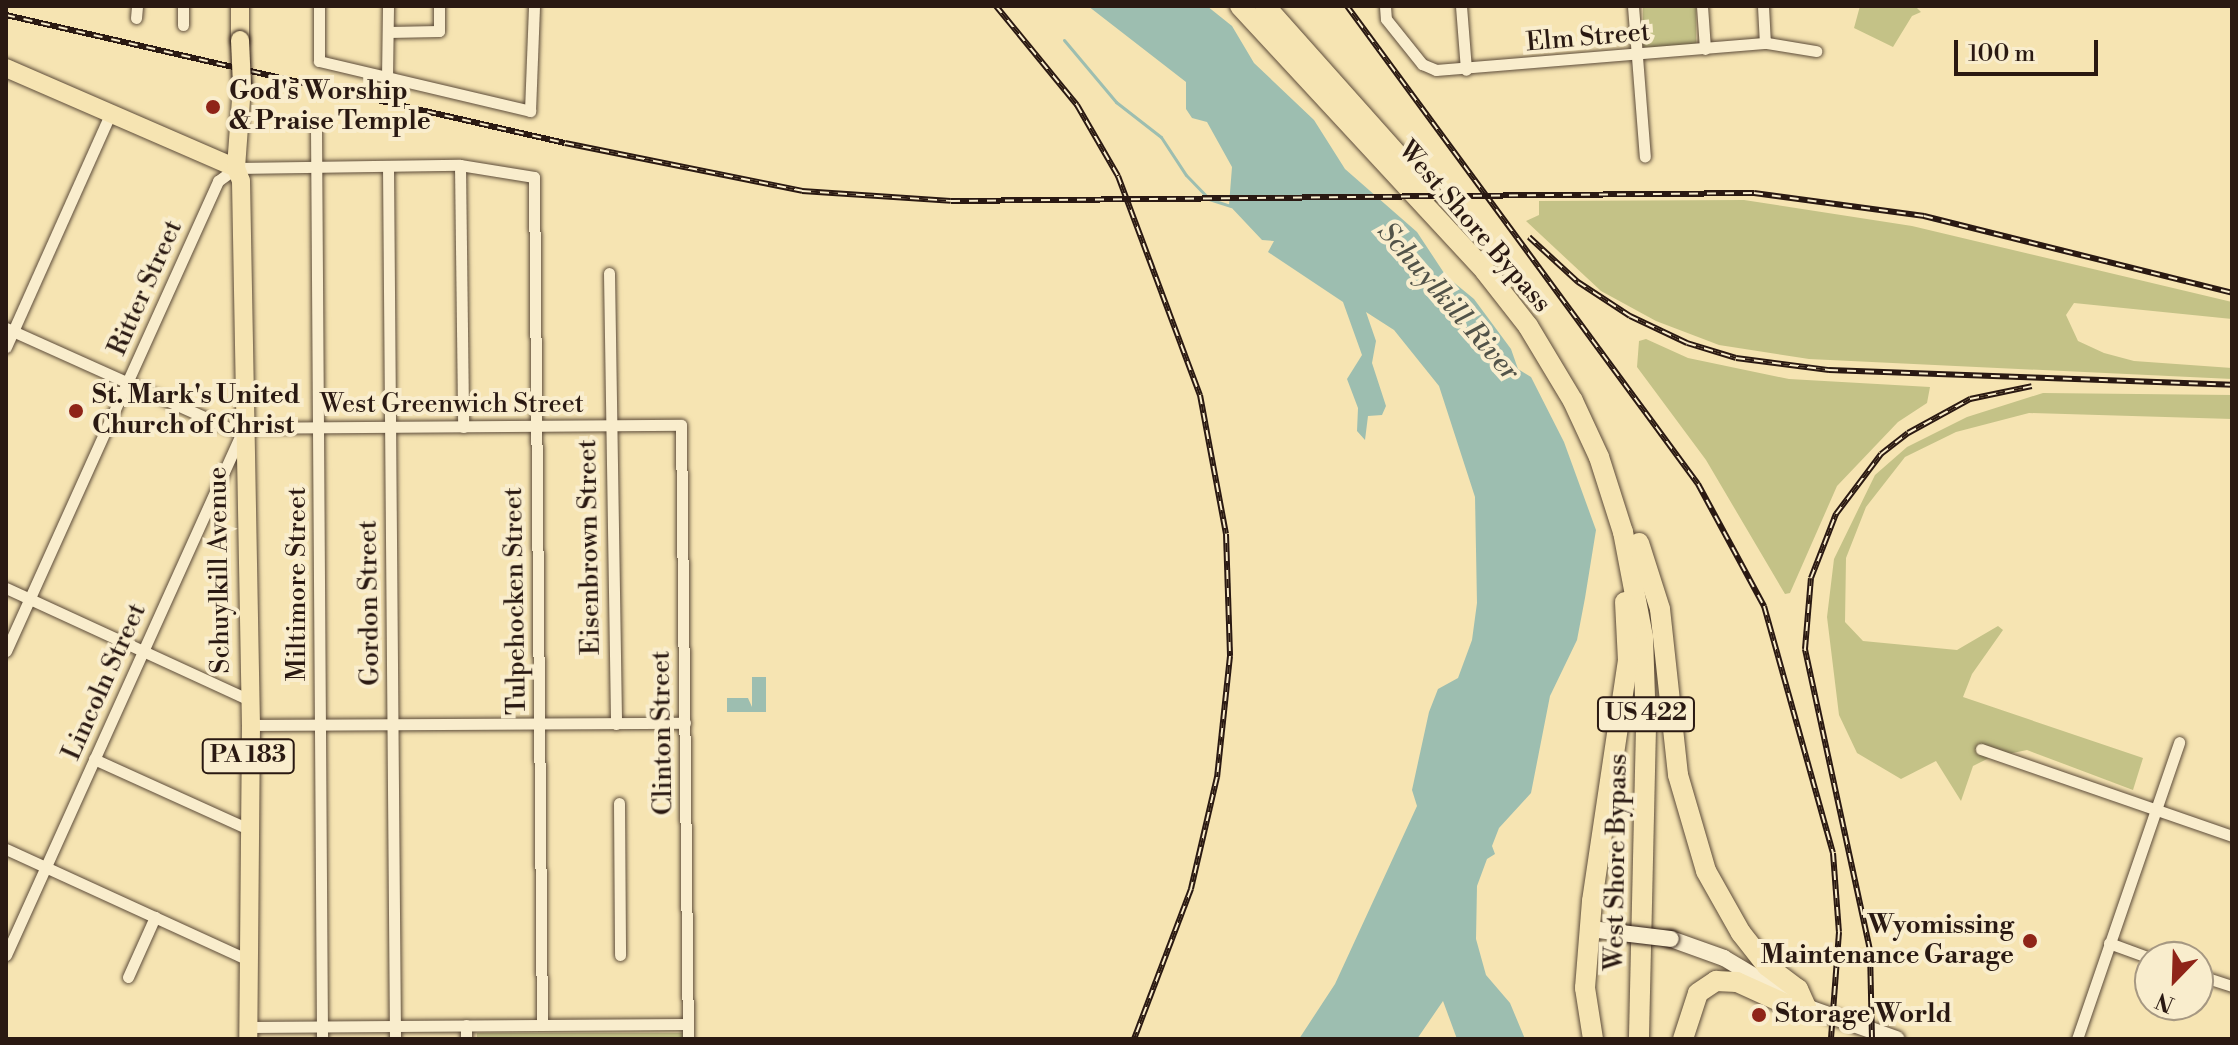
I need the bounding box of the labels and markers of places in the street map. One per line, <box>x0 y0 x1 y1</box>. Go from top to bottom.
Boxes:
place label: God's Worship & Praise Temple <box>229 76 431 138</box>
marker: God's Worship & Praise Temple <box>204 98 222 116</box>
place label: St. Mark's United Church of Christ <box>92 380 300 442</box>
marker: St. Mark's United Church of Christ <box>67 402 85 420</box>
place label: Wyomissing Maintenance Garage <box>1761 910 2014 972</box>
marker: Wyomissing Maintenance Garage <box>2021 932 2039 950</box>
place label: Storage World <box>1775 999 1952 1031</box>
marker: Storage World <box>1750 1006 1768 1024</box>

